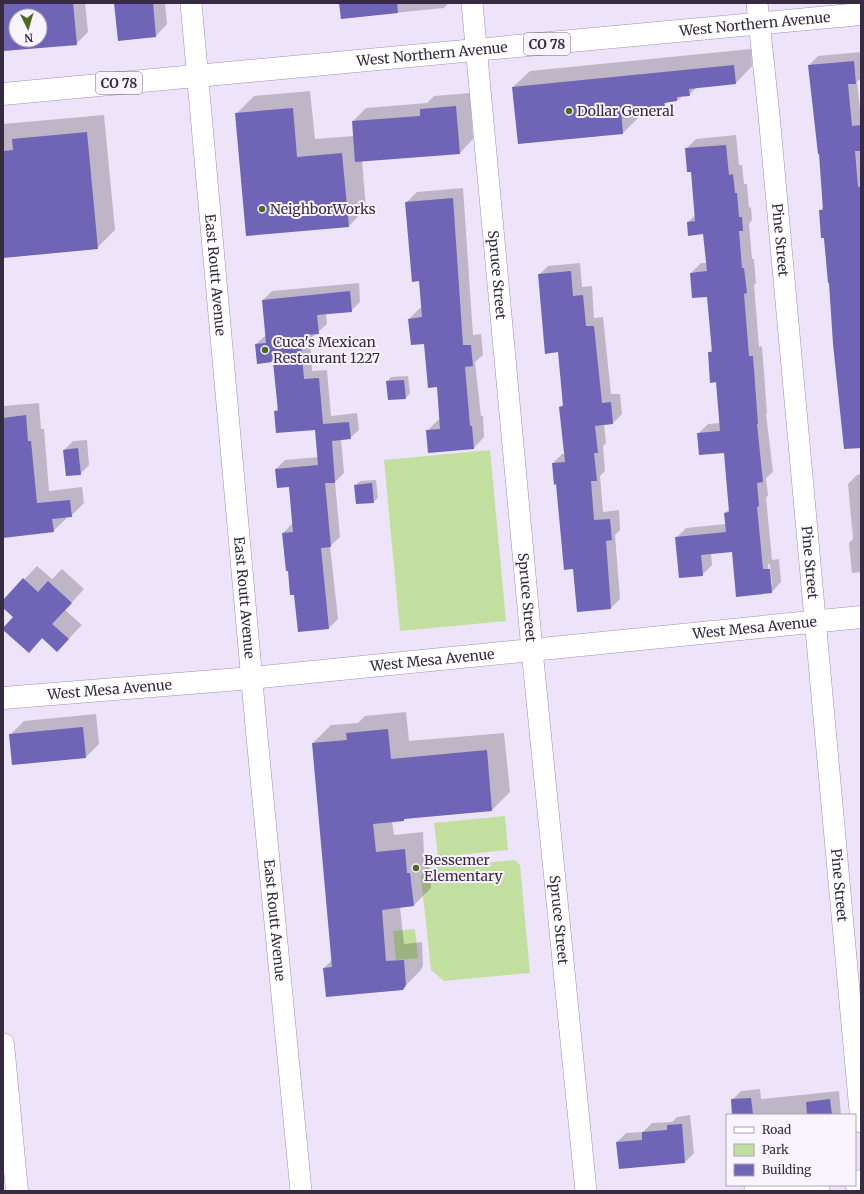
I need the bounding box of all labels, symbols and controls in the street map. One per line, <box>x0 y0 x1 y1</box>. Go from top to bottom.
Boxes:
north arrow <box>8 8 48 48</box>
street label: West Northern Avenue <box>677 8 831 40</box>
text: N <box>24 31 34 45</box>
road number: CO 78 <box>524 33 570 55</box>
street label: West Northern Avenue <box>355 38 508 70</box>
road number: CO 78 <box>96 72 142 94</box>
place label: Dollar General <box>577 102 675 120</box>
marker: Dollar General <box>564 106 574 116</box>
place label: NeighborWorks <box>270 200 376 218</box>
street label: Pine Street <box>768 202 793 278</box>
marker: NeighborWorks <box>257 204 267 214</box>
street label: East Routt Avenue <box>201 213 230 337</box>
street label: Spruce Street <box>484 229 510 321</box>
place label: Cuca's Mexican Restaurant 1227 <box>273 333 380 367</box>
marker: Cuca's Mexican Restaurant 1227 <box>260 345 270 355</box>
street label: Pine Street <box>798 525 822 600</box>
street label: East Routt Avenue <box>230 536 259 659</box>
street label: Spruce Street <box>514 552 540 643</box>
street label: West Mesa Avenue <box>691 612 818 643</box>
street label: West Mesa Avenue <box>368 645 495 675</box>
street label: West Mesa Avenue <box>46 675 173 703</box>
street label: Pine Street <box>827 848 852 923</box>
place label: Bessemer Elementary <box>424 851 503 885</box>
street label: East Routt Avenue <box>260 858 290 982</box>
marker: Bessemer Elementary <box>411 863 421 873</box>
street label: Spruce Street <box>546 874 572 966</box>
legend <box>726 1114 856 1186</box>
text: Road <box>762 1122 791 1137</box>
text: Park <box>762 1142 789 1157</box>
text: Building <box>762 1162 812 1177</box>

